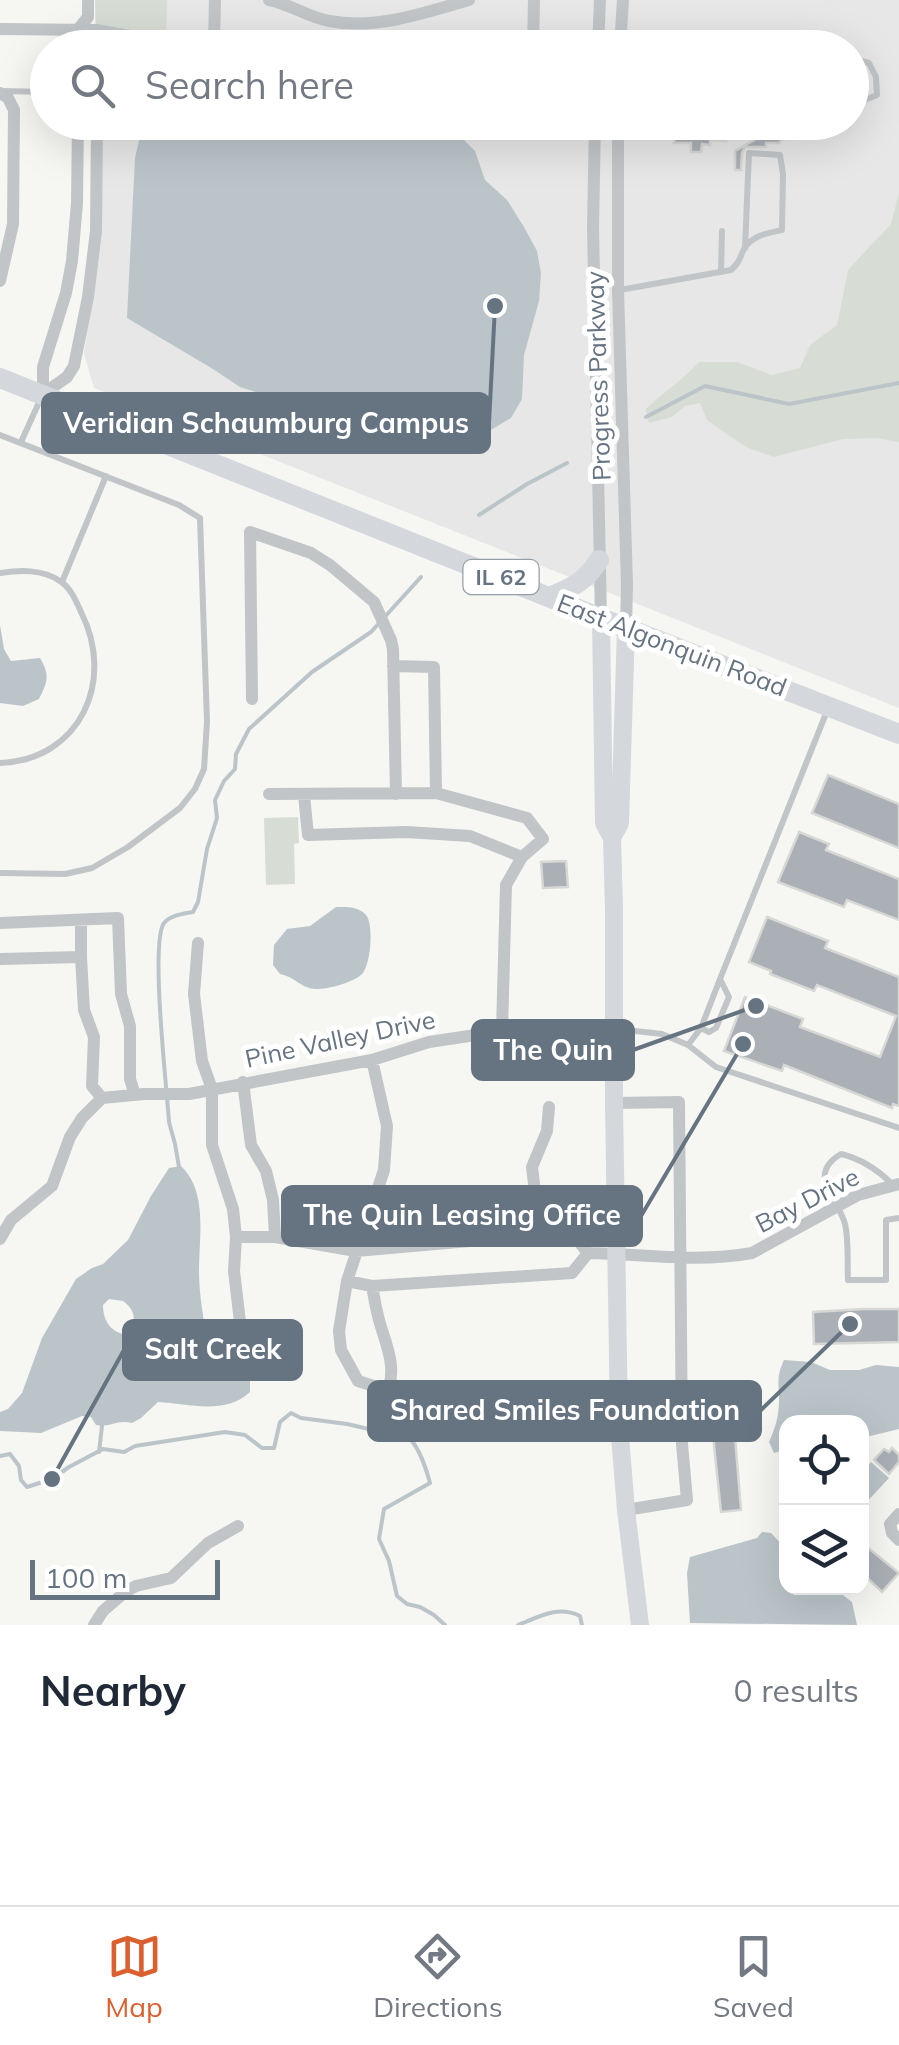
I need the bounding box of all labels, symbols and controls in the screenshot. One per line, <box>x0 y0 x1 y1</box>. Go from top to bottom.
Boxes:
search box <box>30 30 869 140</box>
icon: search <box>65 58 120 113</box>
text: Search here <box>145 61 354 109</box>
street label: Progress Parkway <box>578 271 617 481</box>
callout: Veridian Schaumburg Campus <box>43 394 489 452</box>
text: Veridian Schaumburg Campus <box>62 405 469 440</box>
road number: IL 62 <box>464 560 538 594</box>
street label: East Algonquin Road <box>553 586 791 703</box>
street label: Pine Valley Drive <box>242 1003 438 1074</box>
callout: The Quin <box>473 1021 633 1079</box>
text: The Quin <box>493 1032 613 1067</box>
street label: Bay Drive <box>750 1160 864 1239</box>
callout: The Quin Leasing Office <box>283 1187 641 1245</box>
text: The Quin Leasing Office <box>303 1197 621 1232</box>
callout: Salt Creek <box>124 1321 301 1379</box>
text: Salt Creek <box>144 1331 282 1366</box>
callout: Shared Smiles Foundation <box>369 1382 760 1440</box>
text: Shared Smiles Foundation <box>390 1392 740 1427</box>
map controls <box>779 1415 869 1595</box>
button: locate <box>779 1415 869 1505</box>
button: layers <box>779 1505 869 1595</box>
scale bar <box>30 1555 220 1600</box>
text: 100 m <box>45 1560 127 1595</box>
text: Nearby <box>40 1664 186 1717</box>
text: 0 results <box>734 1670 859 1710</box>
tab: Map <box>105 1929 163 2024</box>
tab: Directions <box>373 1929 503 2024</box>
tab: Saved <box>713 1929 794 2024</box>

